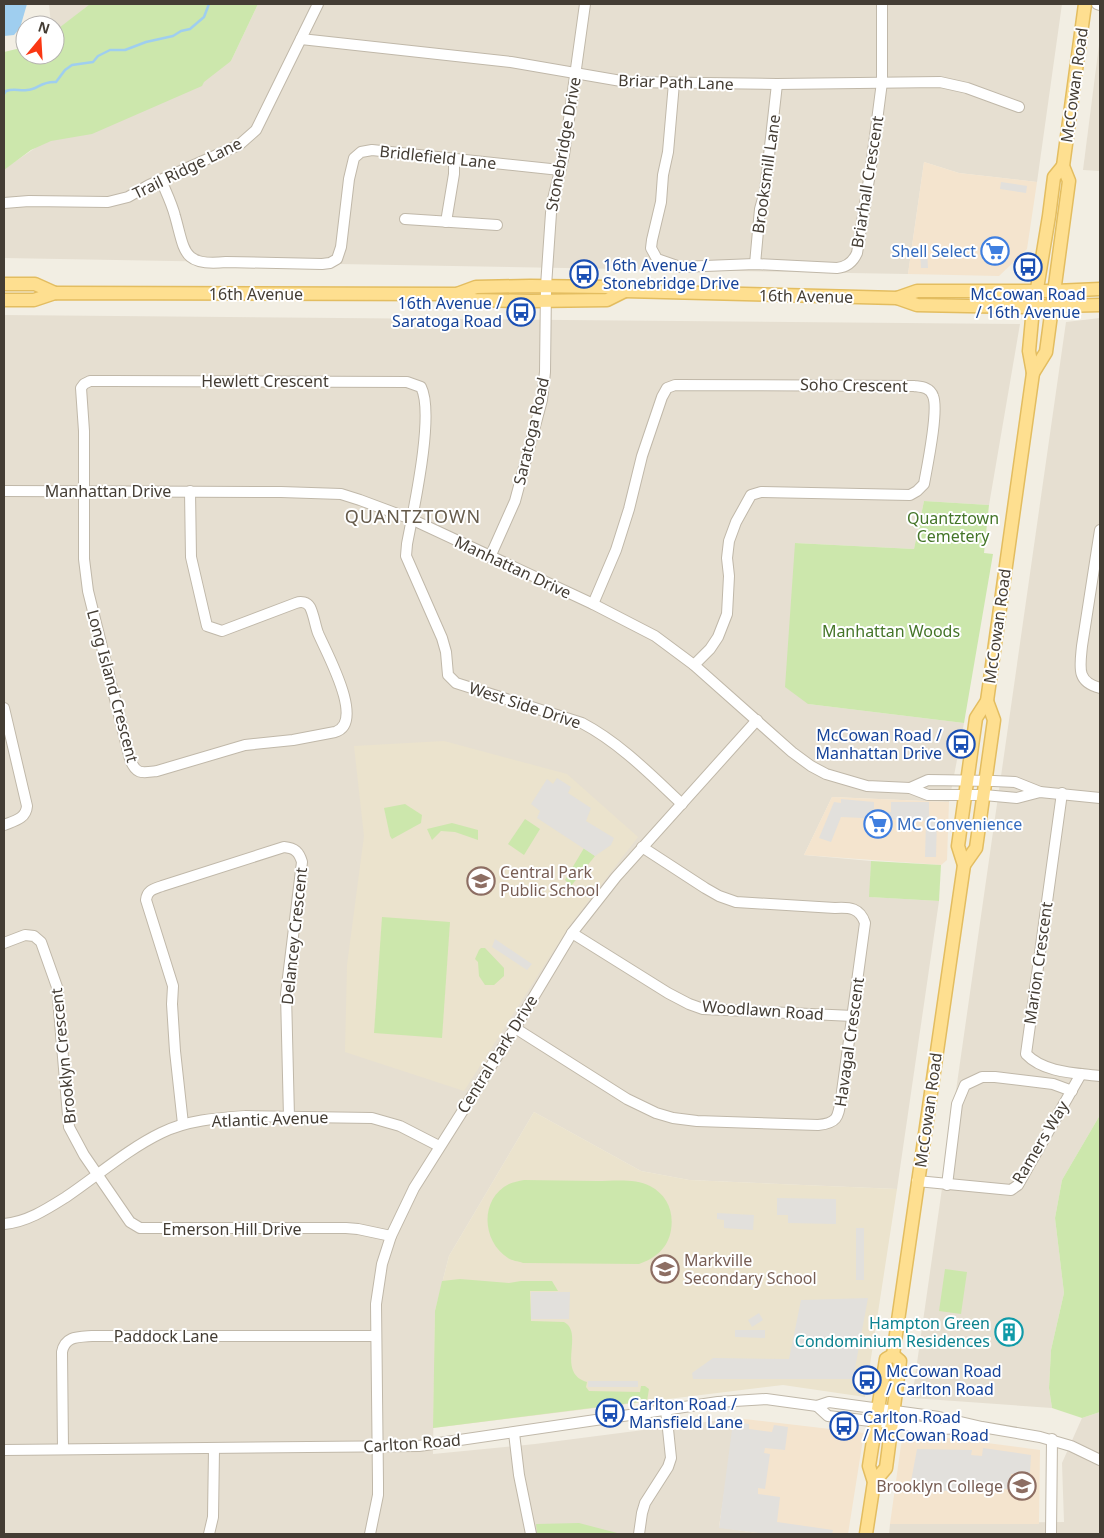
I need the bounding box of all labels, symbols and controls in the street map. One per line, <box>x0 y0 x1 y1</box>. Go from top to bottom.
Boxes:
north arrow <box>15 15 65 65</box>
text: N <box>36 16 53 38</box>
street label: McCowan Road <box>1055 26 1093 144</box>
street label: Briar Path Lane <box>618 69 734 95</box>
street label: Stonebridge Drive <box>540 75 586 213</box>
street label: Brooksmill Lane <box>747 113 785 235</box>
street label: Briarhall Crescent <box>846 114 888 250</box>
street label: Trail Ridge Lane <box>129 132 245 204</box>
street label: Bridlefield Lane <box>379 140 497 174</box>
supermarket icon: Shell Select <box>980 236 1010 266</box>
place label: Shell Select <box>891 240 976 262</box>
bus stop icon: McCowan Road / 16th Avenue <box>1013 252 1043 282</box>
place label: 16th Avenue / Stonebridge Drive <box>603 254 739 294</box>
bus stop icon: 16th Avenue / Stonebridge Drive <box>569 259 599 289</box>
street label: 16th Avenue <box>209 283 303 305</box>
place label: McCowan Road / 16th Avenue <box>970 283 1086 323</box>
street label: 16th Avenue <box>759 284 853 308</box>
place label: 16th Avenue / Saratoga Road <box>392 292 502 332</box>
bus stop icon: 16th Avenue / Saratoga Road <box>506 297 536 327</box>
street label: Hewlett Crescent <box>201 370 329 392</box>
street label: Soho Crescent <box>800 373 908 397</box>
street label: Saratoga Road <box>508 375 554 487</box>
street label: Manhattan Drive <box>45 480 171 502</box>
district label: QUANTZTOWN <box>345 504 481 528</box>
park label: Quantztown Cemetery <box>907 507 999 547</box>
street label: Manhattan Drive <box>451 530 575 604</box>
street label: McCowan Road <box>978 567 1016 685</box>
street label: Long Island Crescent <box>82 607 144 765</box>
park label: Manhattan Woods <box>822 620 960 642</box>
street label: West Side Drive <box>466 677 584 733</box>
place label: McCowan Road / Manhattan Drive <box>816 724 942 764</box>
bus stop icon: McCowan Road / Manhattan Drive <box>946 729 976 759</box>
supermarket icon: MC Convenience <box>863 809 893 839</box>
place label: MC Convenience <box>897 813 1022 835</box>
place label: Central Park Public School <box>500 861 599 901</box>
street label: Delancey Crescent <box>276 866 312 1006</box>
school or university icon: Central Park Public School <box>466 866 496 896</box>
street label: Marion Crescent <box>1019 900 1058 1026</box>
street label: Havagal Crescent <box>829 976 869 1108</box>
street label: Brooklyn Crescent <box>45 987 81 1125</box>
street label: Central Park Drive <box>452 991 542 1117</box>
street label: Woodlawn Road <box>701 995 825 1025</box>
street label: McCowan Road <box>909 1051 947 1169</box>
street label: Ramers Way <box>1007 1096 1074 1188</box>
street label: Atlantic Avenue <box>211 1106 329 1132</box>
street label: Emerson Hill Drive <box>163 1218 301 1240</box>
place label: Markville Secondary School <box>684 1249 817 1289</box>
school or university icon: Markville Secondary School <box>650 1254 680 1284</box>
place label: Hampton Green Condominium Residences <box>795 1312 990 1352</box>
building icon: Hampton Green Condominium Residences <box>994 1317 1024 1347</box>
street label: Paddock Lane <box>114 1325 218 1347</box>
place label: McCowan Road / Carlton Road <box>886 1360 1002 1400</box>
bus stop icon: McCowan Road / Carlton Road <box>852 1365 882 1395</box>
place label: Carlton Road / Mansfield Lane <box>629 1393 743 1433</box>
bus stop icon: Carlton Road / Mansfield Lane <box>595 1398 625 1428</box>
place label: Carlton Road / McCowan Road <box>863 1406 989 1446</box>
bus stop icon: Carlton Road / McCowan Road <box>829 1411 859 1441</box>
street label: Carlton Road <box>362 1429 462 1457</box>
school or university icon: Brooklyn College <box>1007 1471 1037 1501</box>
place label: Brooklyn College <box>876 1475 1003 1497</box>

